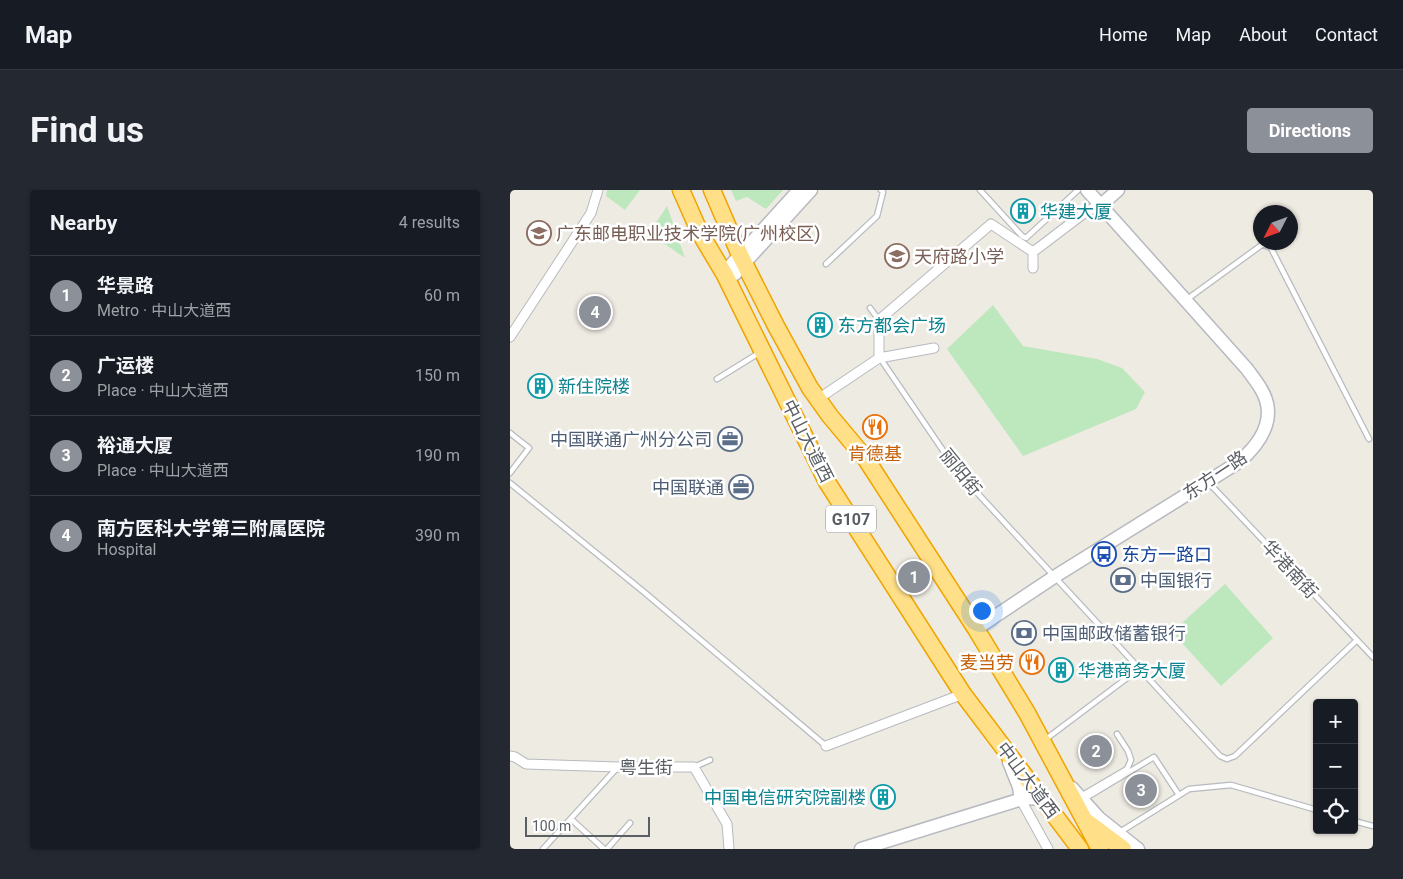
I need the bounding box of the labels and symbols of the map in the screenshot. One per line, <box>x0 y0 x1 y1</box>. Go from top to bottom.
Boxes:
building icon: 华建大厦 <box>1010 198 1036 224</box>
place label: 华建大厦 <box>1040 201 1112 222</box>
north arrow <box>1253 205 1298 250</box>
school or university icon: 广东邮电职业技术学院(广州校区) <box>526 220 552 246</box>
place label: 广东邮电职业技术学院(广州校区) <box>556 223 820 245</box>
school or university icon: 天府路小学 <box>884 243 910 269</box>
place label: 天府路小学 <box>914 246 1004 267</box>
pin: 4 <box>579 293 611 331</box>
building icon: 东方都会广场 <box>807 312 833 338</box>
place label: 东方都会广场 <box>838 315 946 336</box>
building icon: 新住院楼 <box>527 373 553 399</box>
place label: 新住院楼 <box>558 376 630 397</box>
street label: 中山大道西 <box>778 396 838 486</box>
restaurant icon: 肯德基 <box>862 414 888 440</box>
office icon: 中国联通广州分公司 <box>717 426 743 452</box>
place label: 中国联通广州分公司 <box>550 429 712 450</box>
place label: 肯德基 <box>848 443 902 464</box>
street label: 丽阳街 <box>936 444 986 500</box>
street label: 东方一路 <box>1179 446 1251 504</box>
office icon: 中国联通 <box>728 474 754 500</box>
place label: 中国联通 <box>652 477 724 498</box>
road number: G107 <box>826 506 876 532</box>
street label: 华港南街 <box>1258 536 1322 602</box>
bus stop icon: 东方一路口 <box>1091 541 1117 567</box>
place label: 东方一路口 <box>1122 544 1212 565</box>
pin: 1 <box>898 558 930 596</box>
bank icon: 中国银行 <box>1110 567 1136 593</box>
place label: 中国银行 <box>1140 570 1212 591</box>
your location <box>969 598 995 624</box>
bank icon: 中国邮政储蓄银行 <box>1011 620 1037 646</box>
place label: 中国邮政储蓄银行 <box>1042 623 1186 644</box>
restaurant icon: 麦当劳 <box>1019 649 1045 675</box>
place label: 麦当劳 <box>960 652 1014 673</box>
building icon: 华港商务大厦 <box>1048 657 1074 683</box>
place label: 华港商务大厦 <box>1078 660 1186 681</box>
pin: 2 <box>1080 732 1112 770</box>
street label: 中山大道西 <box>993 738 1063 822</box>
street label: 粤生街 <box>619 757 673 778</box>
pin: 3 <box>1125 771 1157 809</box>
building icon: 中国电信研究院副楼 <box>870 784 896 810</box>
place label: 中国电信研究院副楼 <box>704 787 866 808</box>
scale bar <box>525 814 650 837</box>

